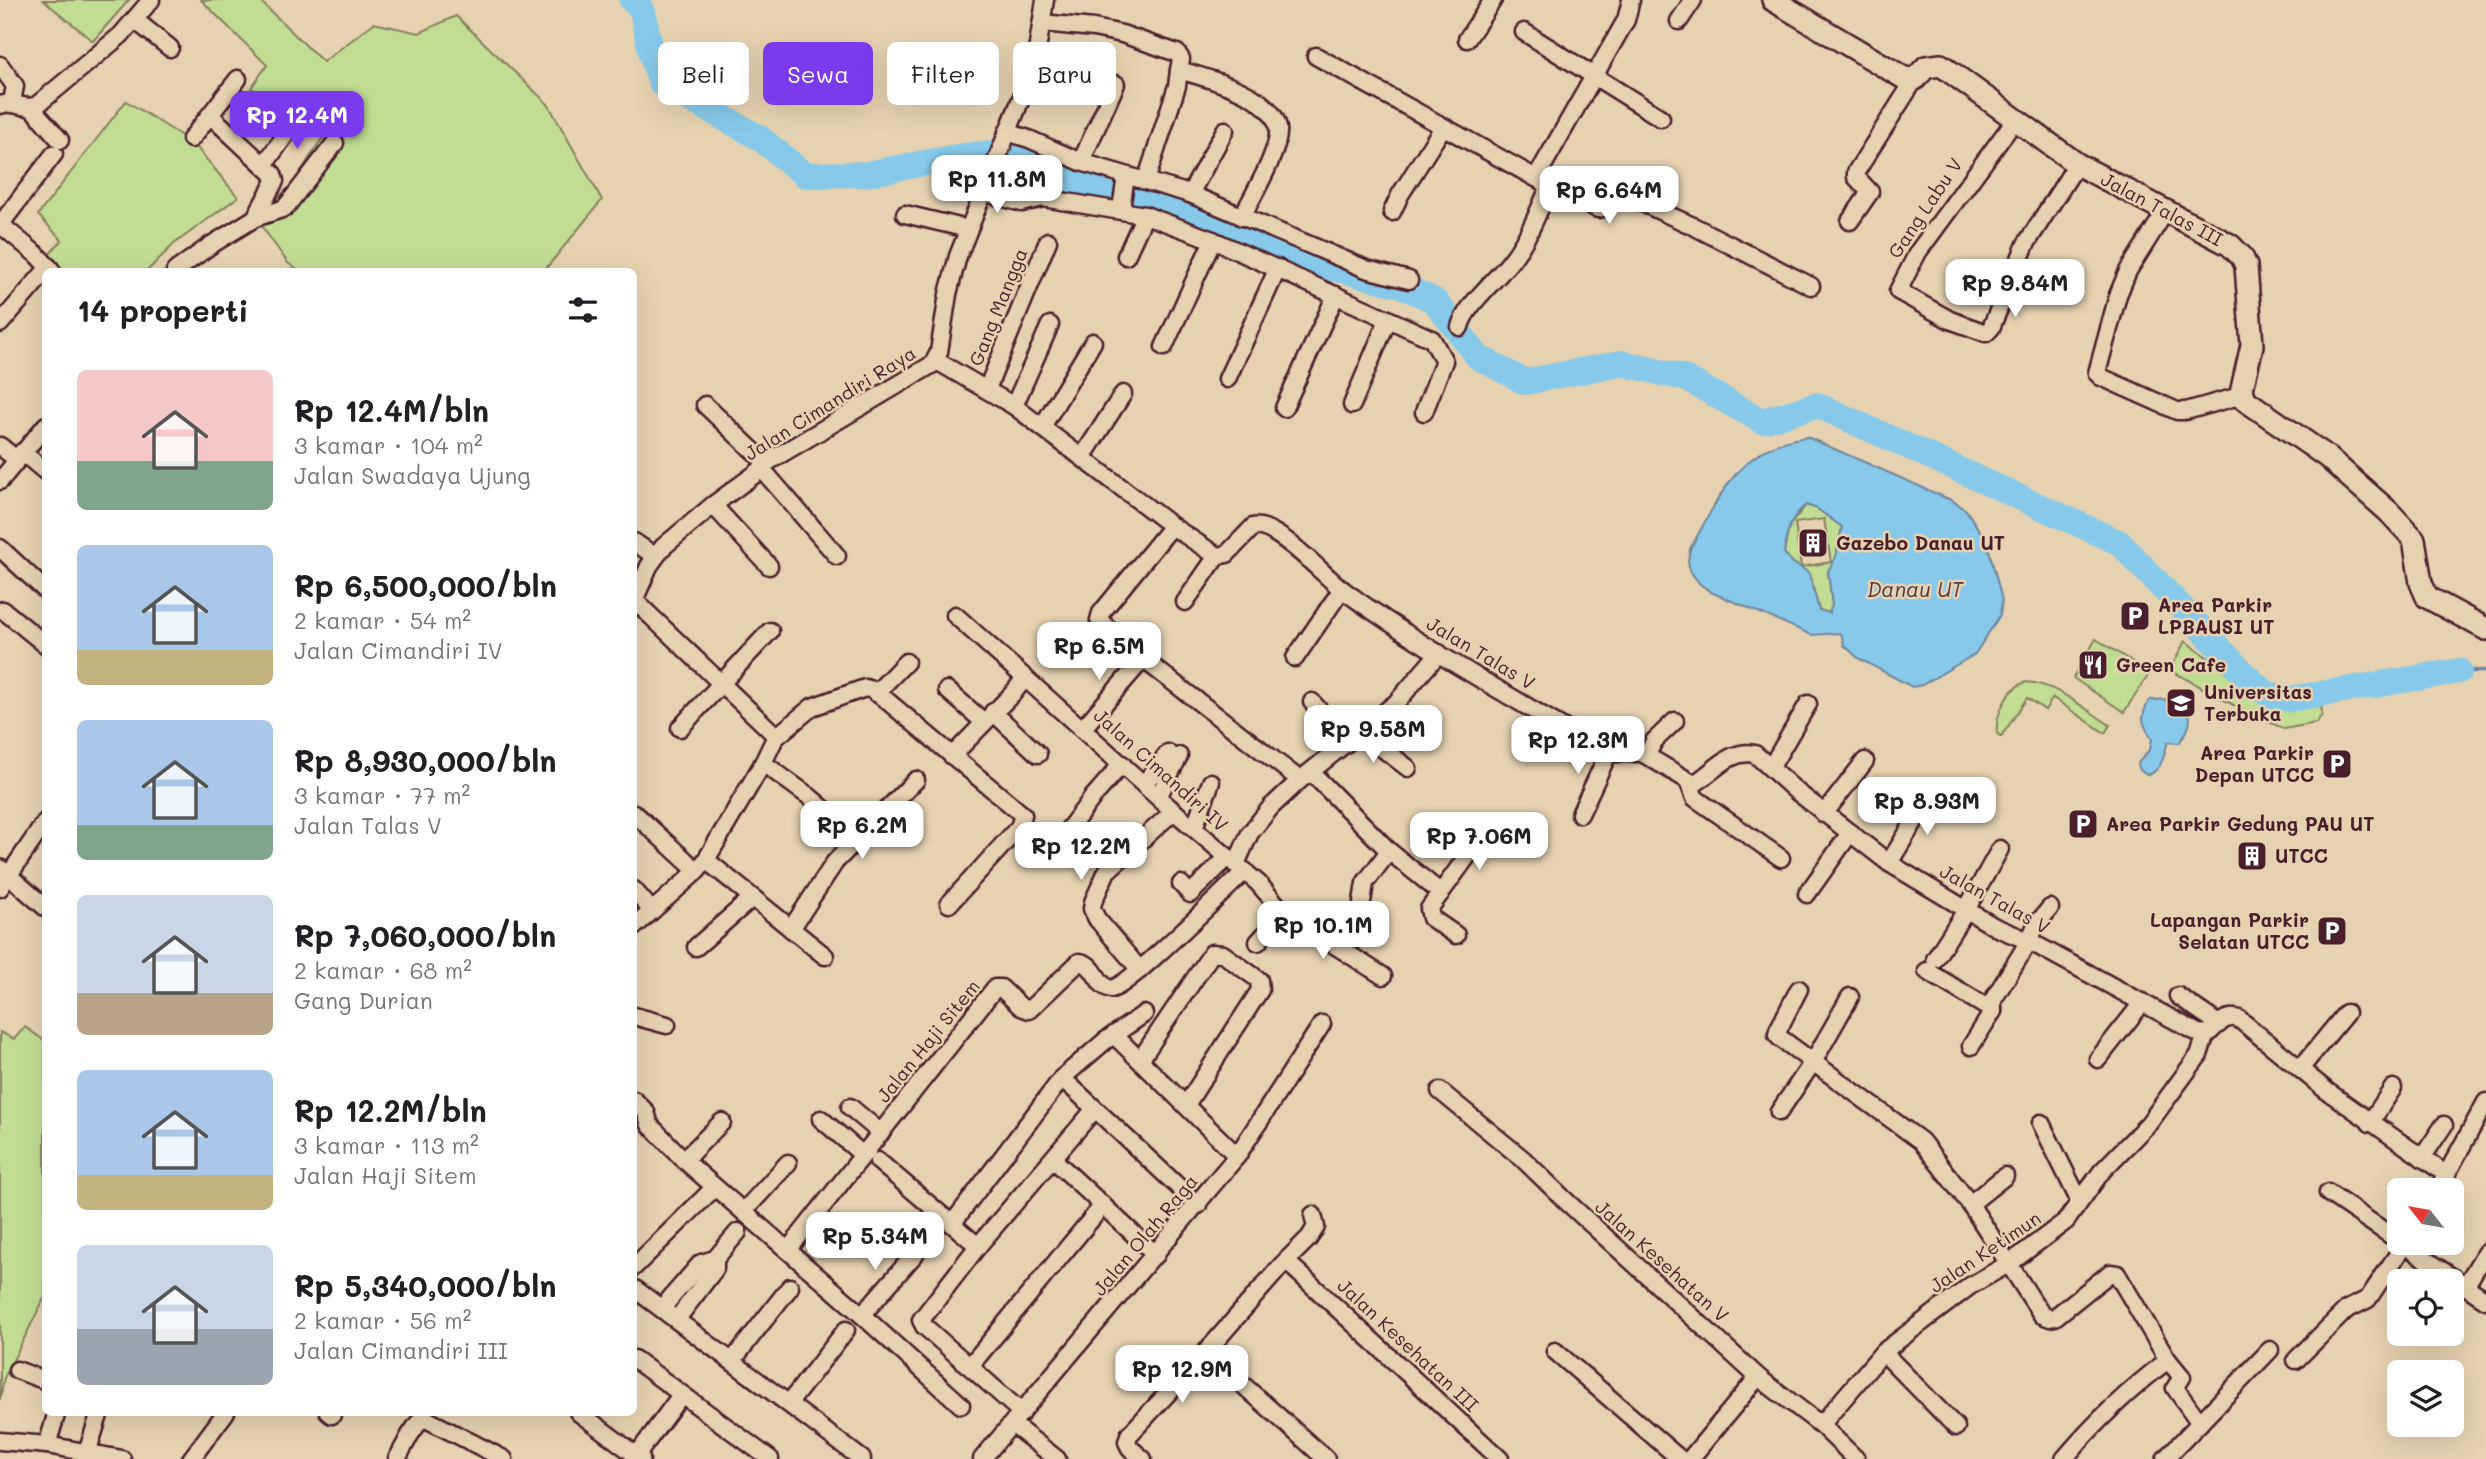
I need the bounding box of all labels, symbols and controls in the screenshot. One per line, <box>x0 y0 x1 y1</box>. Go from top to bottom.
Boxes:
chip: Beli <box>658 42 749 105</box>
chip: Sewa <box>763 42 873 105</box>
chip: Filter <box>887 42 999 105</box>
chip: Baru <box>1013 42 1116 105</box>
pin: Rp 12.4M <box>225 92 369 151</box>
text: Rp 12.4M <box>246 99 348 129</box>
street label: Gang Labu V <box>1882 153 1967 263</box>
pin: Rp 11.8M <box>925 156 1069 215</box>
text: Rp 11.8M <box>947 163 1047 193</box>
pin: Rp 6.64M <box>1537 166 1681 226</box>
street label: Jalan Talas III <box>2097 166 2228 251</box>
text: Rp 6.64M <box>1556 174 1662 204</box>
street label: Gang Mangga <box>963 244 1033 369</box>
pin: Rp 9.84M <box>1943 260 2087 319</box>
text: Rp 9.84M <box>1961 267 2069 297</box>
text: 14 properti <box>77 290 249 330</box>
icon: filters <box>564 291 602 329</box>
street label: Jalan Cimandiri Raya <box>739 340 920 465</box>
text: Rp 12.4M/bln <box>294 390 489 430</box>
icon: home <box>133 398 217 482</box>
text: 3 kamar · 104 m² <box>294 430 483 460</box>
text: Jalan Swadaya Ujung <box>294 460 531 490</box>
building icon: Gazebo Danau UT <box>1796 526 1830 560</box>
place label: Gazebo Danau UT <box>1836 530 2005 555</box>
text: Rp 6,500,000/bln <box>294 565 557 605</box>
icon: home <box>133 573 217 657</box>
water label: Danau UT <box>1867 575 1964 602</box>
place label: Area Parkir LPBAUSI UT <box>2158 592 2274 639</box>
parking icon: Area Parkir LPBAUSI UT <box>2118 599 2152 633</box>
text: 2 kamar · 54 m² <box>294 605 471 635</box>
street label: Jalan Talas V <box>1423 610 1540 695</box>
pin: Rp 6.5M <box>1034 622 1164 682</box>
text: Rp 6.5M <box>1053 630 1145 660</box>
text: Jalan Cimandiri IV <box>294 635 502 665</box>
restaurant icon: Green Cafe <box>2076 648 2110 682</box>
place label: Green Cafe <box>2116 652 2226 677</box>
place label: Universitas Terbuka <box>2204 679 2312 726</box>
school or university icon: Universitas Terbuka <box>2164 686 2198 720</box>
street label: Jalan Cimandiri IV <box>1089 703 1234 837</box>
pin: Rp 9.58M <box>1301 706 1445 765</box>
text: Rp 9.58M <box>1320 713 1426 743</box>
pin: Rp 12.3M <box>1506 716 1650 776</box>
text: Rp 12.3M <box>1527 724 1629 754</box>
text: Rp 8,930,000/bln <box>294 740 557 780</box>
place label: Area Parkir Depan UTCC <box>2195 740 2314 787</box>
parking icon: Area Parkir Depan UTCC <box>2320 747 2354 781</box>
icon: home <box>133 748 217 832</box>
pin: Rp 8.93M <box>1855 778 1999 837</box>
text: 3 kamar · 77 m² <box>294 780 470 810</box>
text: Rp 8.93M <box>1874 785 1980 815</box>
pin: Rp 6.2M <box>797 802 927 861</box>
parking icon: Area Parkir Gedung PAU UT <box>2066 807 2100 841</box>
text: Rp 6.2M <box>816 809 908 839</box>
text: Jalan Talas V <box>294 810 442 840</box>
place label: Area Parkir Gedung PAU UT <box>2106 811 2374 836</box>
pin: Rp 7.06M <box>1407 812 1551 872</box>
text: Rp 7.06M <box>1426 820 1532 850</box>
pin: Rp 12.2M <box>1009 822 1153 882</box>
text: Rp 12.2M <box>1031 830 1131 860</box>
building icon: UTCC <box>2235 839 2269 873</box>
place label: UTCC <box>2275 843 2328 868</box>
street label: Jalan Talas V <box>1936 858 2055 939</box>
pin: Rp 10.1M <box>1251 902 1395 961</box>
place label: Lapangan Parkir Selatan UTCC <box>2150 907 2309 954</box>
text: Rp 10.1M <box>1273 909 1373 939</box>
parking icon: Lapangan Parkir Selatan UTCC <box>2315 914 2349 948</box>
text: Rp 7,060,000/bln <box>294 915 556 955</box>
icon: home <box>133 923 217 1007</box>
text: 2 kamar · 68 m² <box>294 955 472 985</box>
street label: Jalan Haji Sitem <box>870 974 985 1107</box>
text: Gang Durian <box>294 985 433 1015</box>
text: Rp 12.2M/bln <box>294 1090 487 1130</box>
icon: home <box>133 1098 217 1182</box>
text: 3 kamar · 113 m² <box>294 1130 479 1160</box>
text: Jalan Haji Sitem <box>294 1160 477 1190</box>
street label: Jalan Olah Raga <box>1087 1169 1203 1300</box>
north arrow <box>2387 1178 2464 1255</box>
map controls <box>2387 1178 2464 1437</box>
street label: Jalan Kesehatan V <box>1590 1194 1734 1327</box>
street label: Jalan Ketimun <box>1924 1205 2045 1298</box>
pin: Rp 5.34M <box>803 1212 947 1272</box>
text: Rp 5.34M <box>822 1220 928 1250</box>
text: Rp 5,340,000/bln <box>294 1265 557 1305</box>
button: locate <box>2387 1269 2464 1346</box>
icon: home <box>133 1273 217 1357</box>
street label: Jalan Kesehatan III <box>1332 1273 1484 1417</box>
text: 2 kamar · 56 m² <box>294 1305 471 1335</box>
text: Jalan Cimandiri III <box>294 1335 508 1365</box>
pin: Rp 12.9M <box>1110 1346 1254 1405</box>
text: Rp 12.9M <box>1131 1353 1233 1383</box>
button: layers <box>2387 1360 2464 1437</box>

